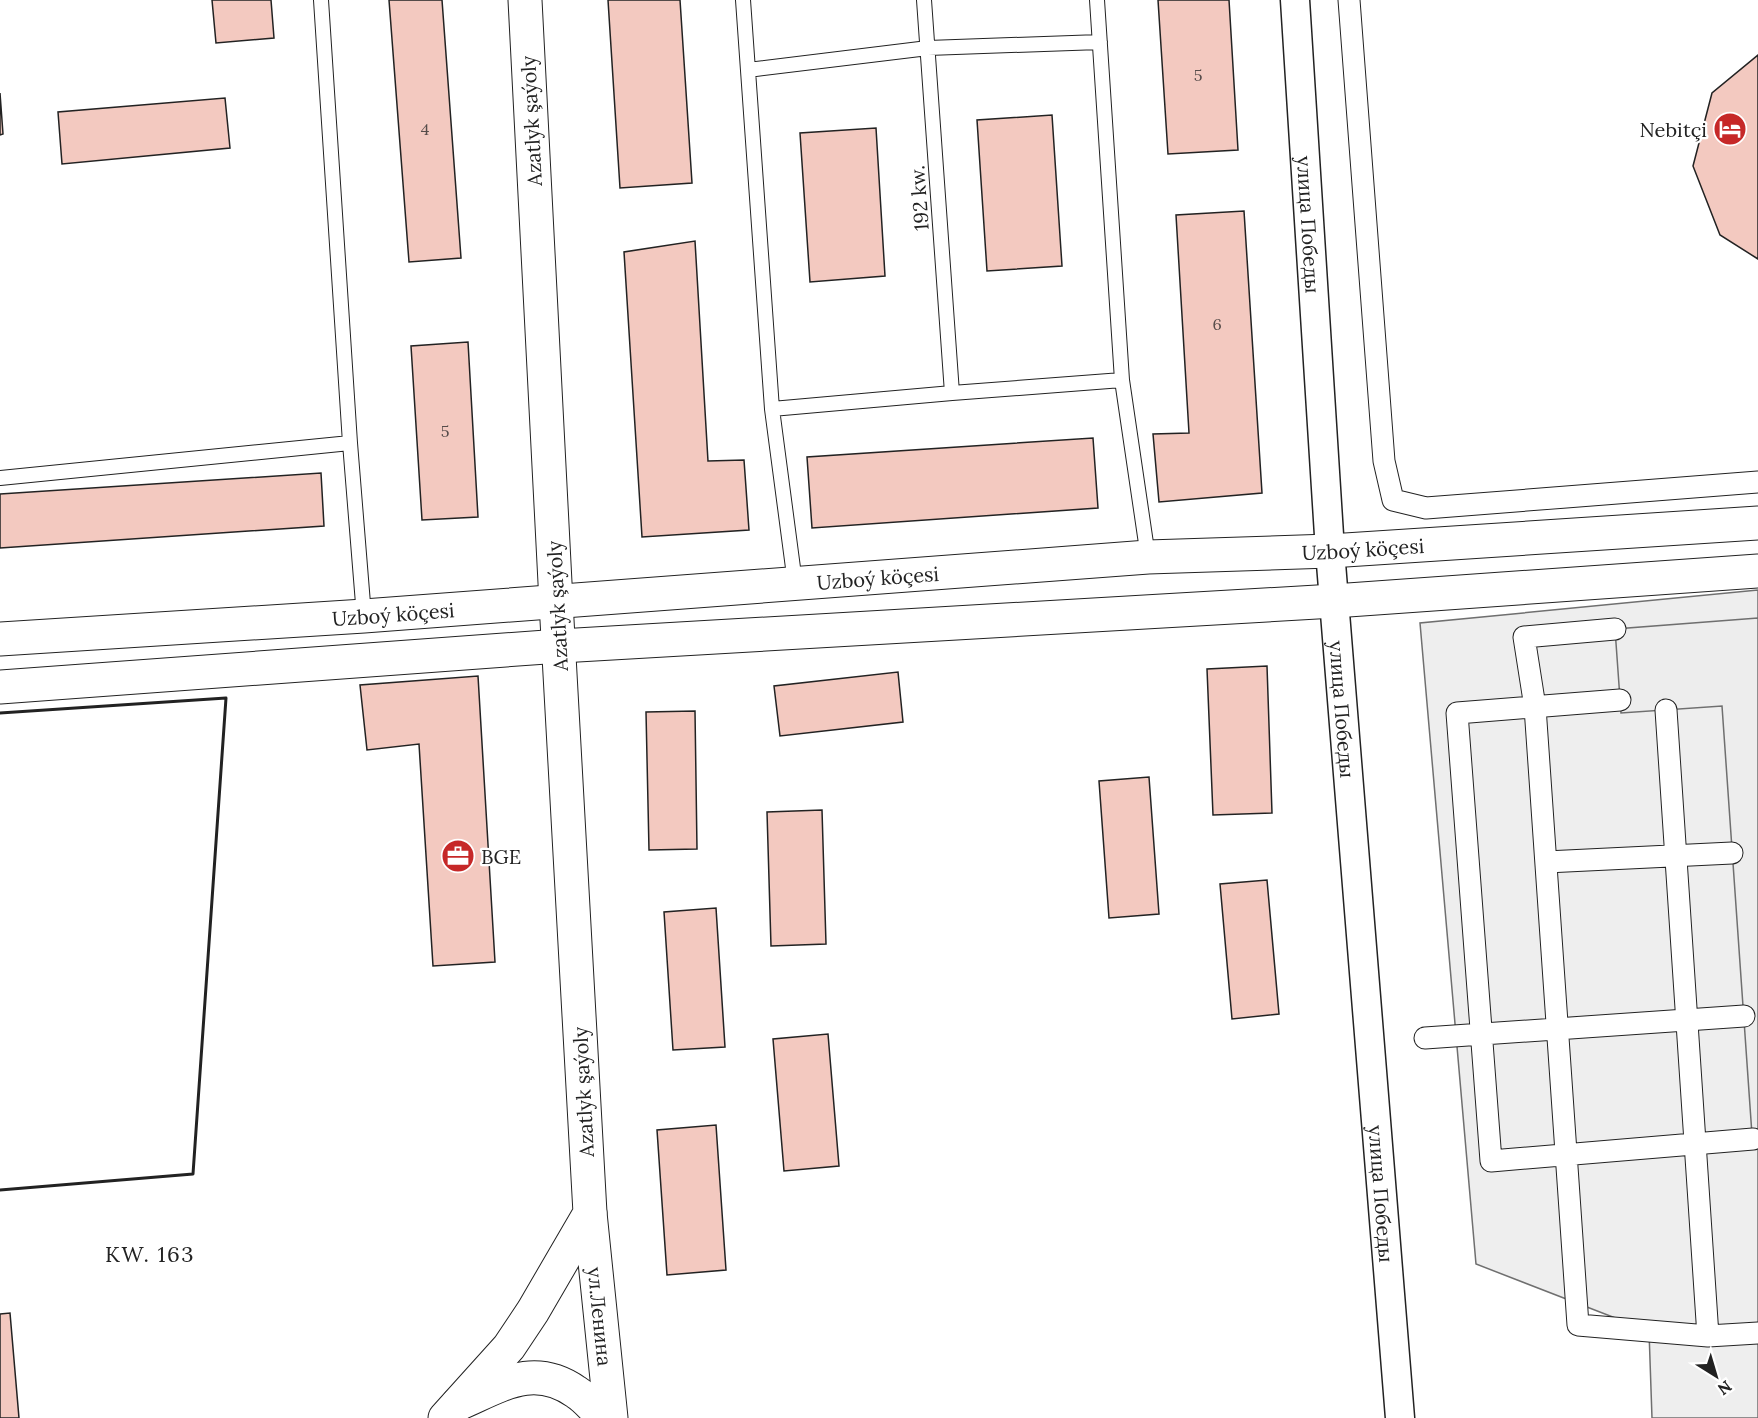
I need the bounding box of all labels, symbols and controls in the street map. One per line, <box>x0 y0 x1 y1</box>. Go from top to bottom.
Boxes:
street label: Azatlyk şaýoly <box>515 55 547 188</box>
house number: 5 <box>1194 65 1202 85</box>
hotel icon: Nebitçi <box>1712 111 1748 147</box>
place label: Nebitçi <box>1640 117 1707 142</box>
house number: 4 <box>421 119 430 139</box>
street label: улица Победы <box>1292 155 1326 294</box>
street label: 192 kw. <box>904 164 934 232</box>
house number: 6 <box>1212 314 1222 334</box>
house number: 5 <box>441 421 449 441</box>
street label: Uzboý köçesi <box>1301 532 1425 564</box>
street label: Azatlyk şaýoly <box>541 540 573 673</box>
street label: Uzboý köçesi <box>816 560 940 594</box>
street label: Uzboý köçesi <box>331 597 455 630</box>
street label: улица Победы <box>1325 640 1361 779</box>
office icon: BGE <box>440 838 476 874</box>
place label: BGE <box>481 844 521 869</box>
street label: Azatlyk şaýoly <box>567 1026 599 1159</box>
street label: улица Победы <box>1364 1124 1400 1263</box>
district label: KW. 163 <box>105 1240 195 1268</box>
street label: ул.Ленина <box>583 1266 618 1367</box>
north arrow <box>1686 1346 1746 1406</box>
text: N <box>1714 1376 1736 1400</box>

